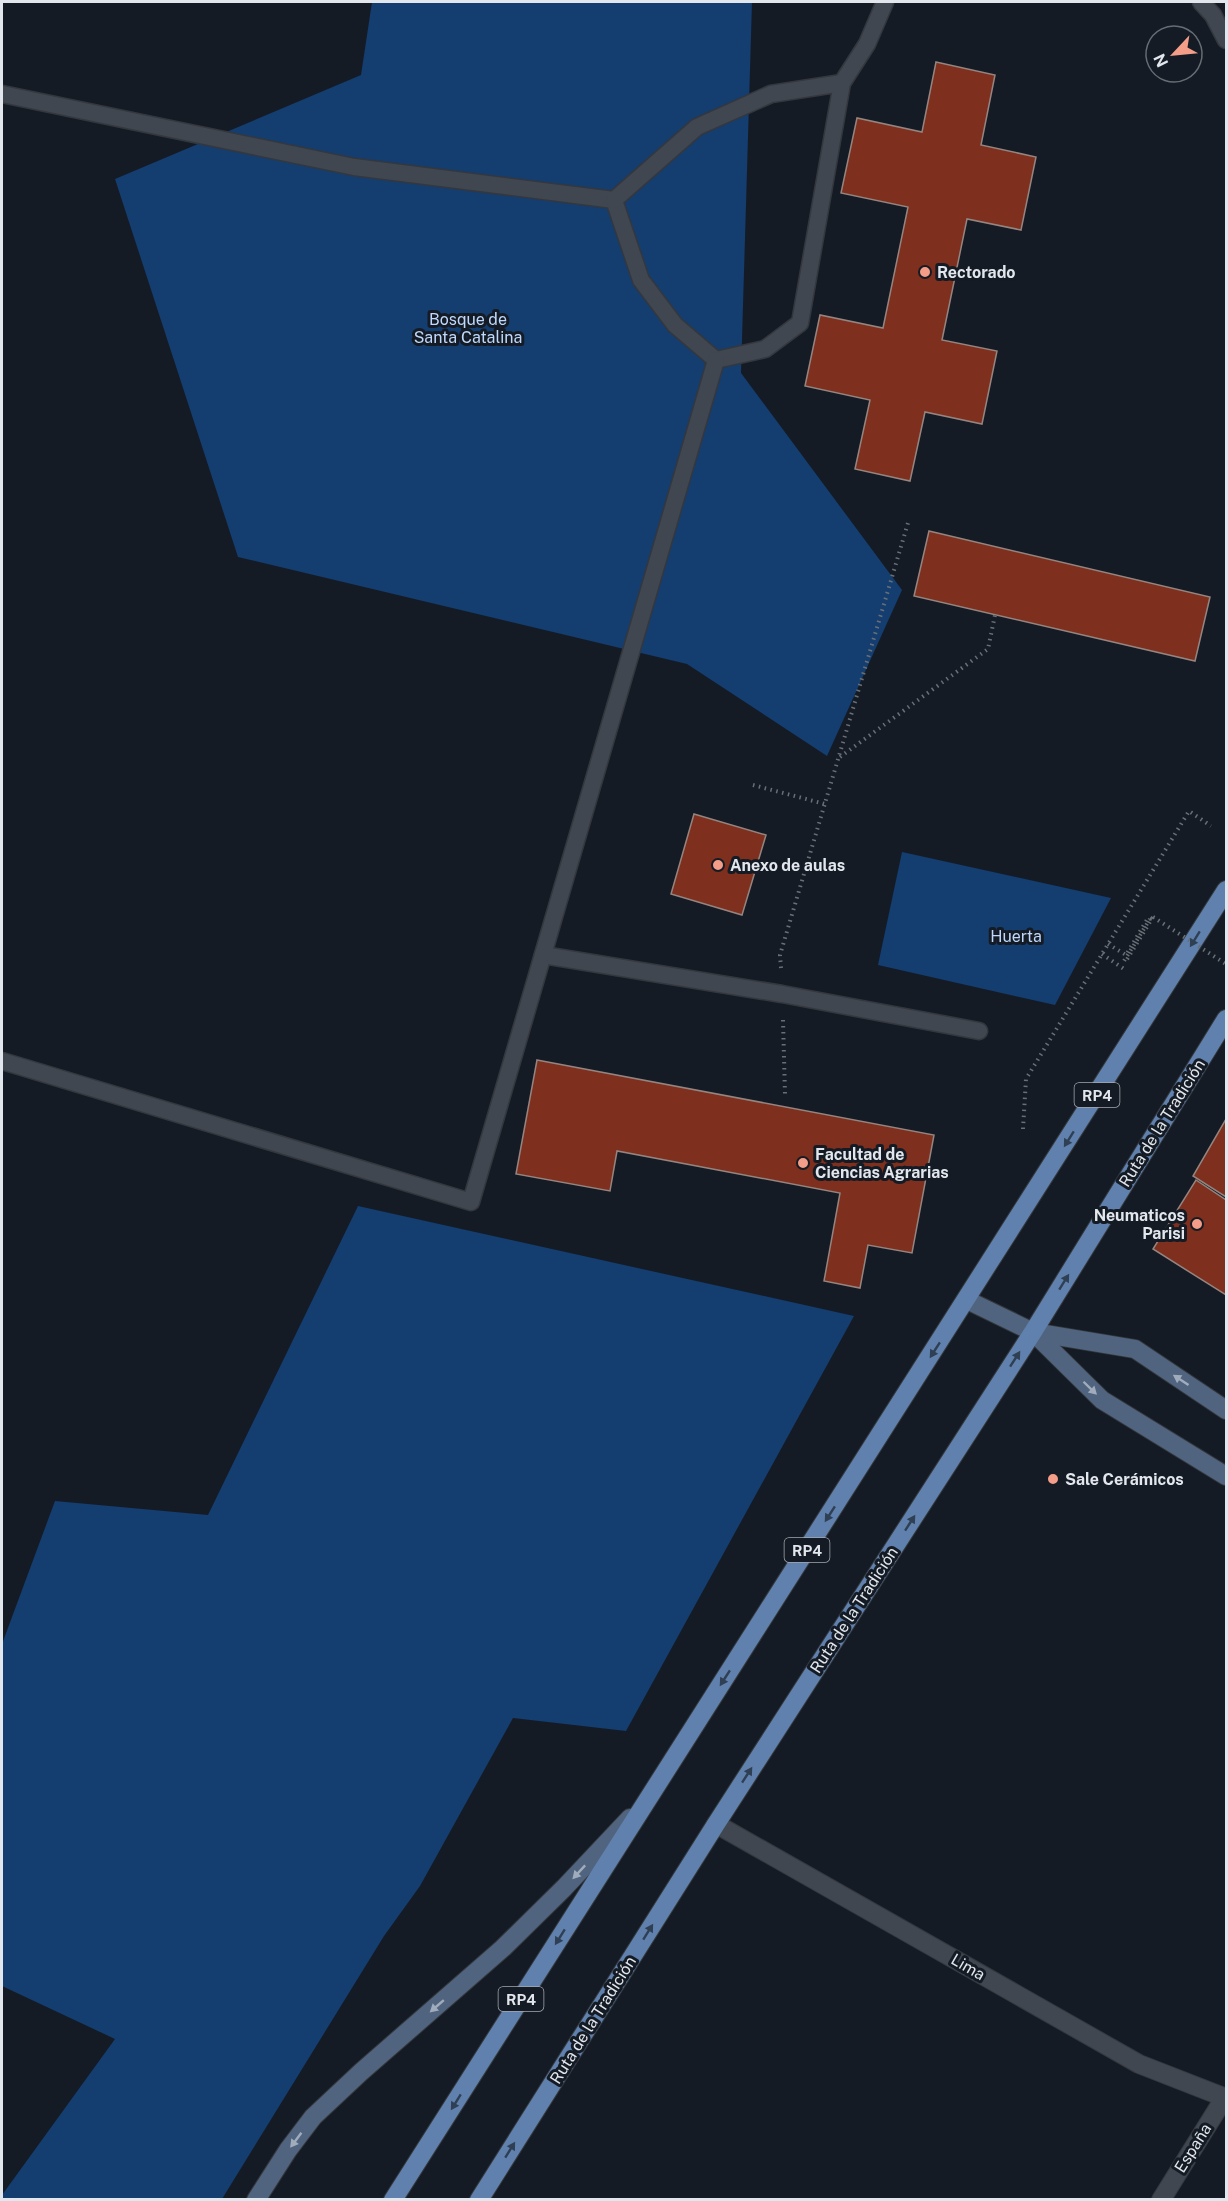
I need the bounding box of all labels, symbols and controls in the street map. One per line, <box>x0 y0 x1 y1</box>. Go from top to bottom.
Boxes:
north arrow <box>1144 24 1204 84</box>
text: N <box>1150 51 1172 70</box>
place label: Rectorado <box>937 263 1016 282</box>
marker: Rectorado <box>918 265 932 279</box>
park label: Bosque de Santa Catalina <box>414 310 522 347</box>
place label: Anexo de aulas <box>730 856 845 875</box>
marker: Anexo de aulas <box>711 858 725 872</box>
park label: Huerta <box>990 927 1042 946</box>
one-way arrow <box>1190 931 1201 947</box>
street label: Ruta de la Tradición <box>1115 1056 1209 1190</box>
road number: RP4 <box>1074 1083 1120 1107</box>
one-way arrow <box>1063 1131 1074 1148</box>
place label: Facultad de Ciencias Agrarias <box>815 1145 949 1182</box>
marker: Facultad de Ciencias Agrarias <box>796 1156 810 1170</box>
place label: Neumaticos Parisi <box>1094 1206 1185 1243</box>
marker: Neumaticos Parisi <box>1190 1217 1204 1231</box>
one-way arrow <box>1058 1274 1069 1290</box>
one-way arrow <box>930 1342 941 1358</box>
one-way arrow <box>1010 1351 1021 1367</box>
one-way arrow <box>1172 1374 1189 1385</box>
one-way arrow <box>1082 1380 1096 1394</box>
place label: Sale Cerámicos <box>1065 1470 1184 1489</box>
marker: Sale Cerámicos <box>1046 1472 1060 1486</box>
one-way arrow <box>825 1506 836 1522</box>
one-way arrow <box>904 1515 915 1531</box>
road number: RP4 <box>784 1538 830 1562</box>
street label: Ruta de la Tradición <box>806 1543 902 1677</box>
one-way arrow <box>720 1670 731 1687</box>
one-way arrow <box>742 1767 753 1783</box>
one-way arrow <box>572 1865 586 1880</box>
one-way arrow <box>642 1924 653 1940</box>
one-way arrow <box>555 1929 566 1945</box>
street label: Lima <box>948 1950 988 1984</box>
street label: Ruta de la Tradición <box>546 1953 640 2087</box>
road number: RP4 <box>498 1987 544 2011</box>
one-way arrow <box>430 1999 445 2012</box>
one-way arrow <box>450 2094 461 2110</box>
street label: España <box>1171 2120 1215 2176</box>
one-way arrow <box>290 2132 302 2147</box>
one-way arrow <box>505 2142 516 2158</box>

